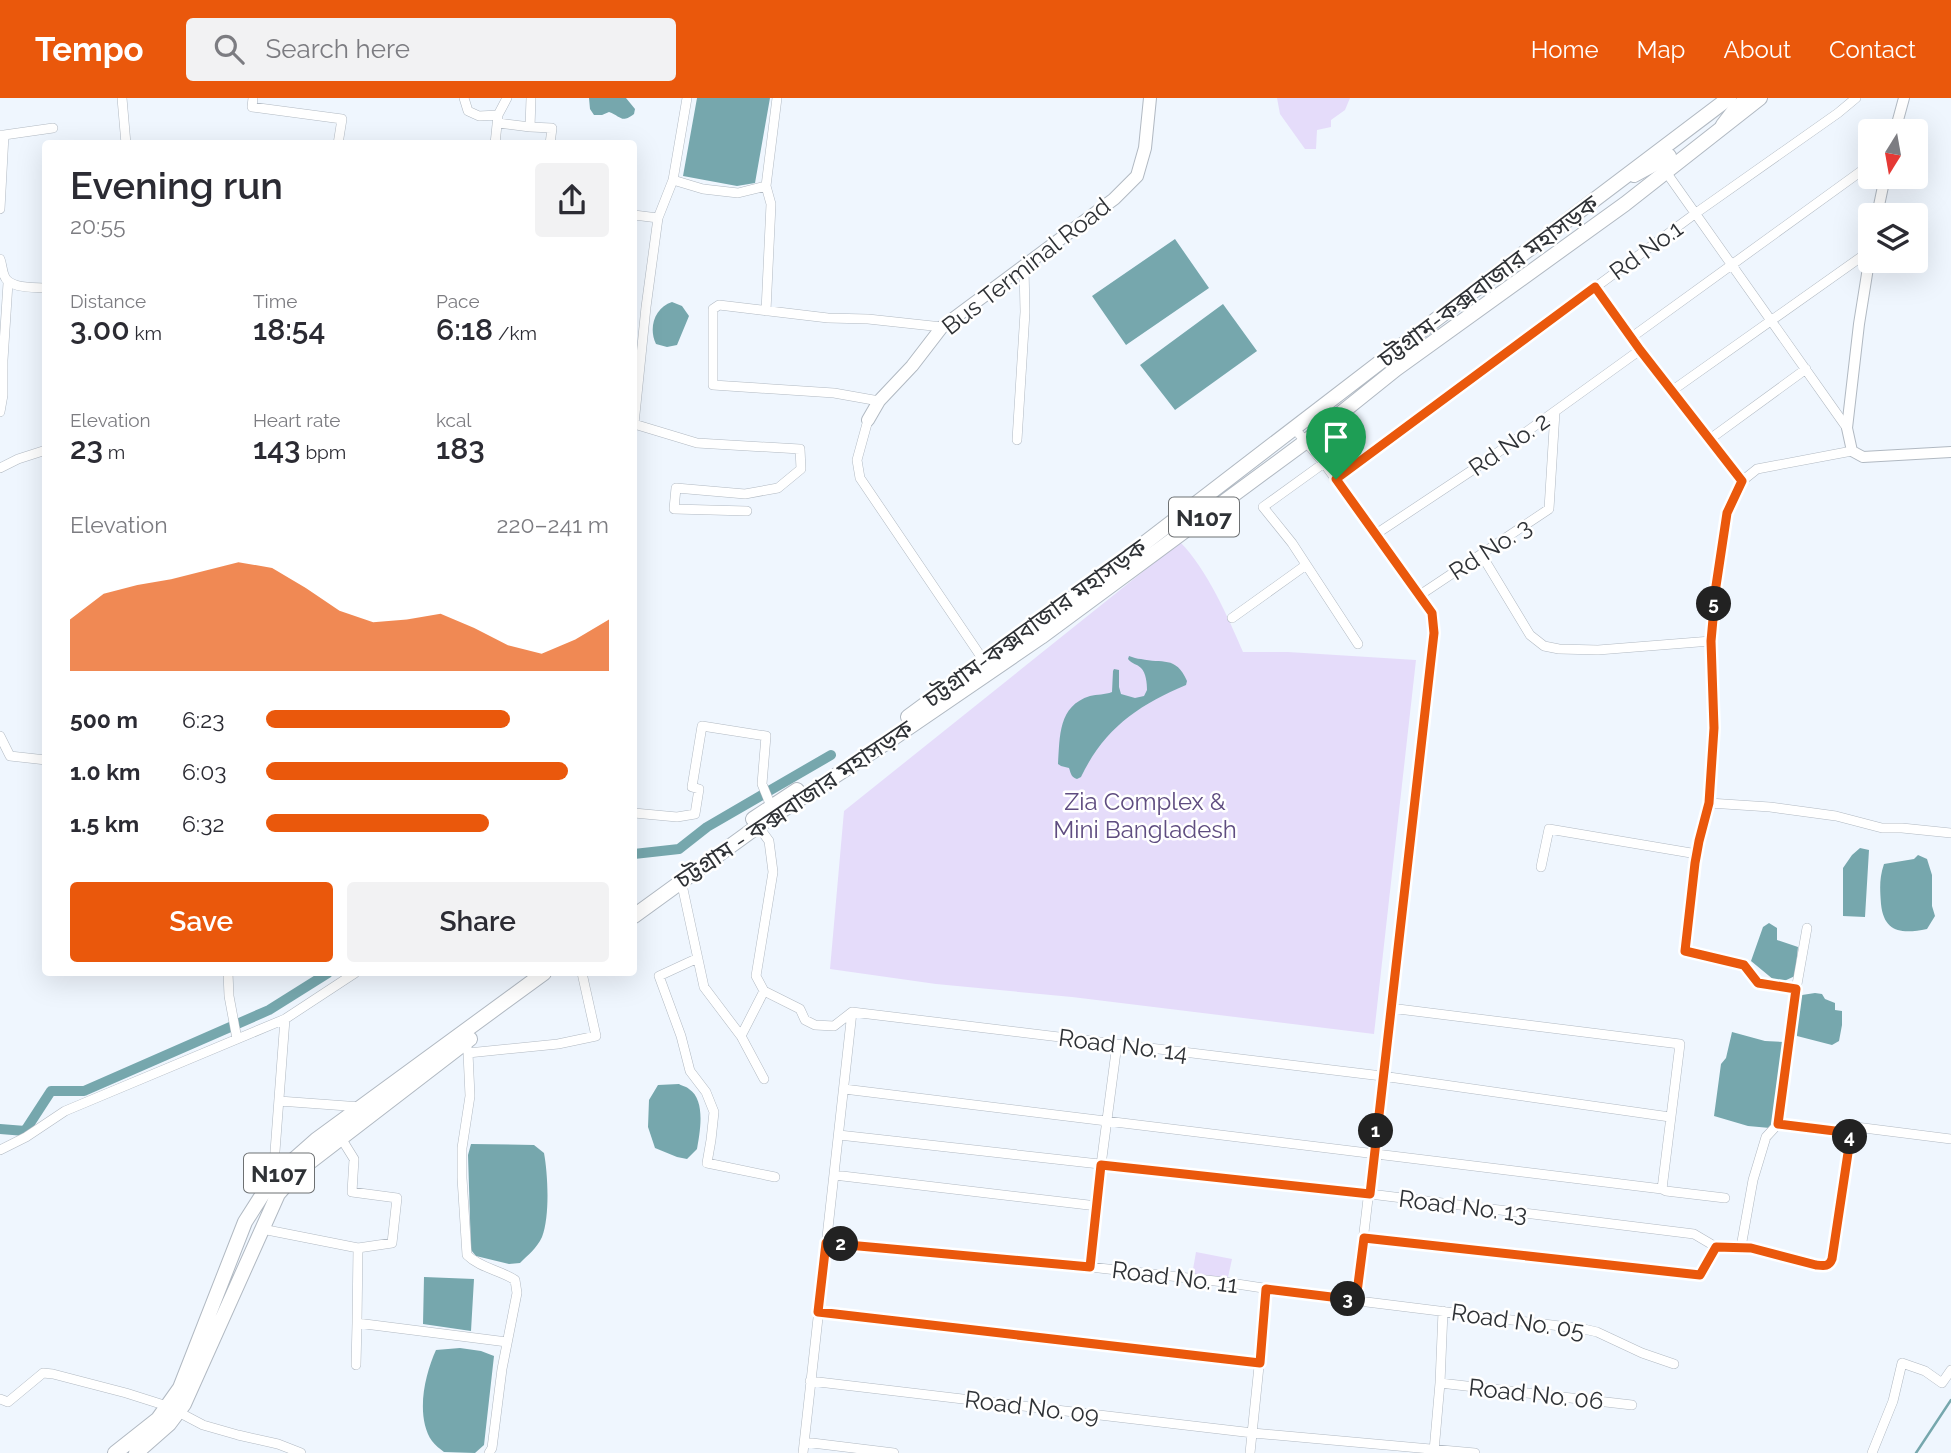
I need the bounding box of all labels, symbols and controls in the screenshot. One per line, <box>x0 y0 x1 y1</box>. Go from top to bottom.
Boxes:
search box <box>186 18 676 81</box>
text: Tempo <box>35 30 144 69</box>
icon: search <box>210 30 248 68</box>
text: Search here <box>266 34 410 64</box>
text: Home <box>1531 35 1599 64</box>
text: Map <box>1637 35 1685 64</box>
text: About <box>1723 35 1791 64</box>
text: Contact <box>1829 35 1916 64</box>
north arrow <box>1858 119 1928 189</box>
map controls <box>1858 119 1928 273</box>
text: Evening run <box>70 163 283 208</box>
button: share <box>535 163 609 237</box>
street label: চট্টগ্রাম-কক্সবাজার মহাসড়ক <box>1371 188 1604 374</box>
street label: Bus Terminal Road <box>936 191 1116 341</box>
button: layers <box>1858 203 1928 273</box>
text: 20:55 <box>70 212 125 239</box>
street label: Rd No.1 <box>1604 214 1688 286</box>
text: Distance <box>70 290 146 312</box>
text: Time <box>253 290 297 312</box>
text: Pace <box>436 290 480 312</box>
text: 3.00 <box>70 312 130 347</box>
text: 18:54 <box>253 312 325 347</box>
text: 6:18 <box>436 312 493 347</box>
text: km <box>130 322 162 344</box>
text: /km <box>493 322 537 344</box>
street label: Rd No. 2 <box>1463 406 1555 482</box>
pin <box>1306 407 1366 479</box>
text: Elevation <box>70 409 151 431</box>
text: Heart rate <box>253 409 341 431</box>
text: kcal <box>436 409 472 431</box>
icon: arrive <box>1317 418 1355 456</box>
text: 23 <box>70 431 103 466</box>
text: 143 <box>253 431 301 466</box>
text: 183 <box>436 431 485 466</box>
text: m <box>103 441 125 463</box>
text: bpm <box>301 441 346 463</box>
road number: N107 <box>1169 498 1239 536</box>
text: Elevation <box>70 511 168 538</box>
text: 220–241 m <box>497 511 609 538</box>
street label: Rd No. 3 <box>1444 512 1536 586</box>
street label: চট্টগ্রাম-কক্সবাজার মহাসড়ক <box>917 532 1153 714</box>
pin: 5 <box>1696 587 1732 622</box>
text: 5 <box>1708 592 1719 614</box>
text: 500 m <box>70 706 138 733</box>
text: 6:23 <box>182 706 224 733</box>
street label: চট্টগ্রাম - কক্সবাজার মহাসড়ক <box>669 713 919 895</box>
text: 1.0 km <box>70 758 140 785</box>
text: 6:03 <box>182 758 227 785</box>
park label: Zia Complex & Mini Bangladesh <box>1053 787 1237 844</box>
text: 1.5 km <box>70 810 139 837</box>
text: 6:32 <box>182 810 224 837</box>
button: Save <box>70 882 333 962</box>
button: Share <box>347 882 609 962</box>
street label: Road No. 14 <box>1057 1023 1189 1067</box>
pin: 1 <box>1358 1114 1394 1148</box>
text: 1 <box>1371 1119 1380 1141</box>
pin: 4 <box>1832 1119 1868 1154</box>
text: 4 <box>1844 1125 1855 1147</box>
road number: N107 <box>244 1154 314 1192</box>
street label: Road No. 13 <box>1397 1184 1529 1228</box>
pin: 2 <box>824 1226 858 1262</box>
text: 2 <box>835 1232 846 1254</box>
street label: Road No. 11 <box>1110 1255 1240 1299</box>
pin: 3 <box>1330 1282 1366 1316</box>
text: 3 <box>1342 1287 1353 1309</box>
street label: Road No. 05 <box>1450 1297 1586 1345</box>
street label: Road No. 06 <box>1467 1372 1605 1416</box>
street label: Road No. 09 <box>963 1384 1101 1430</box>

